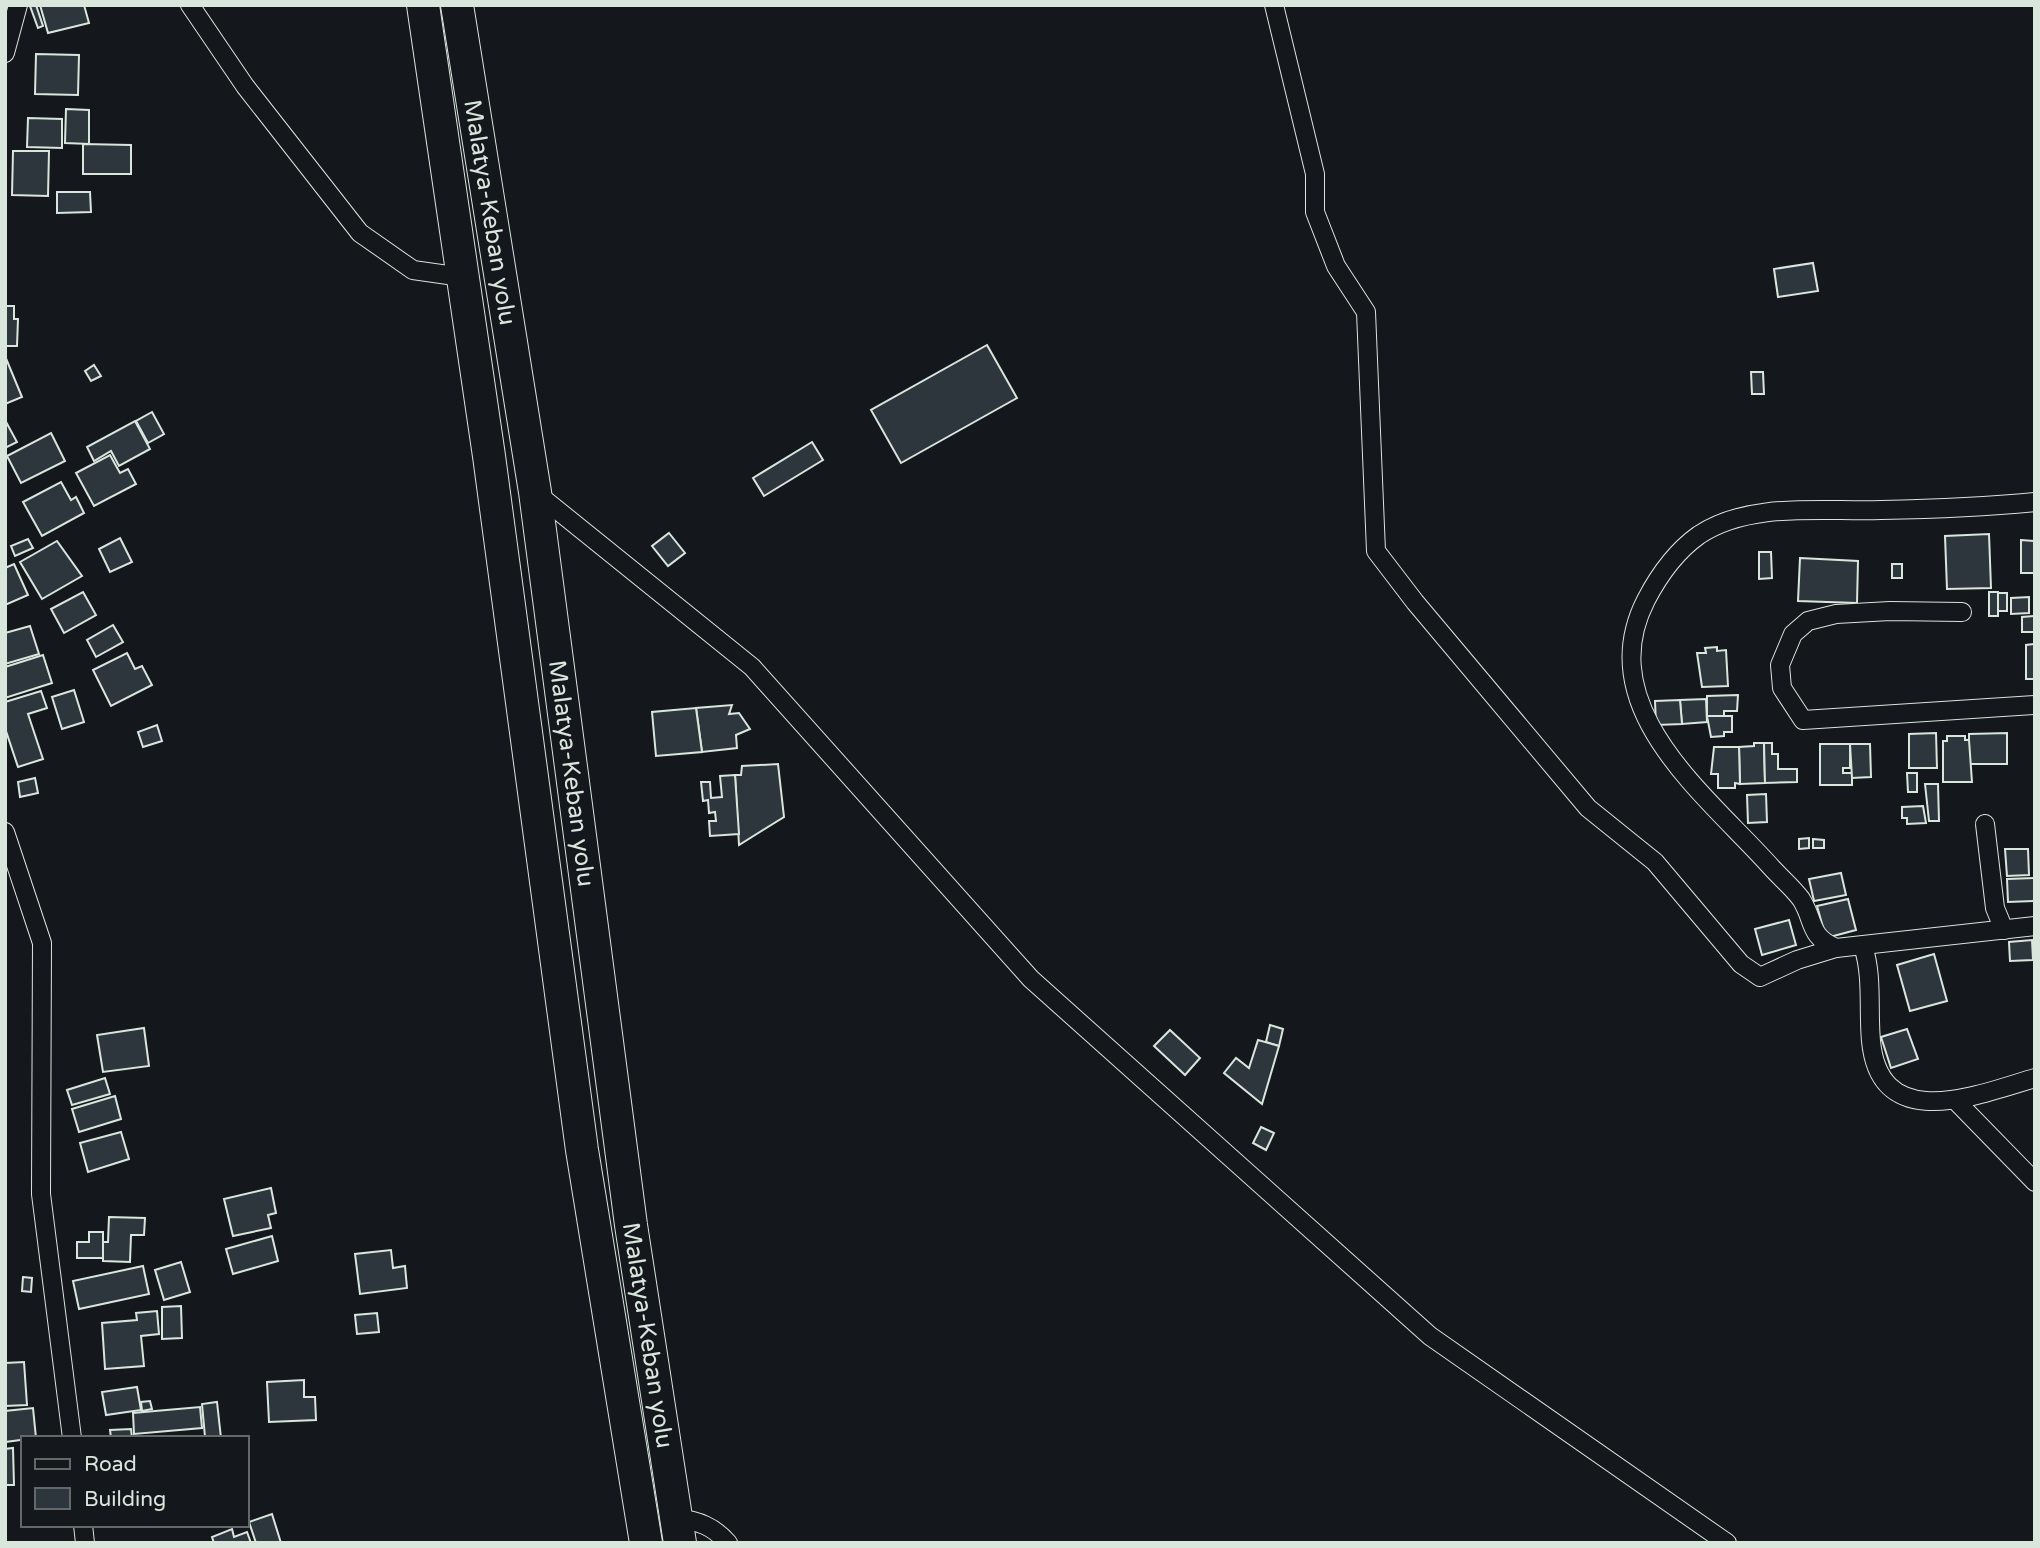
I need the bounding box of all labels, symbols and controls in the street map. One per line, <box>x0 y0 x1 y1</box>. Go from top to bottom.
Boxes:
street label: Malatya-Keban yolu <box>457 98 522 327</box>
street label: Malatya-Keban yolu <box>542 658 601 888</box>
street label: Malatya-Keban yolu <box>616 1220 679 1450</box>
legend <box>21 1436 248 1527</box>
text: Road <box>84 1452 137 1477</box>
text: Building <box>84 1487 166 1512</box>

